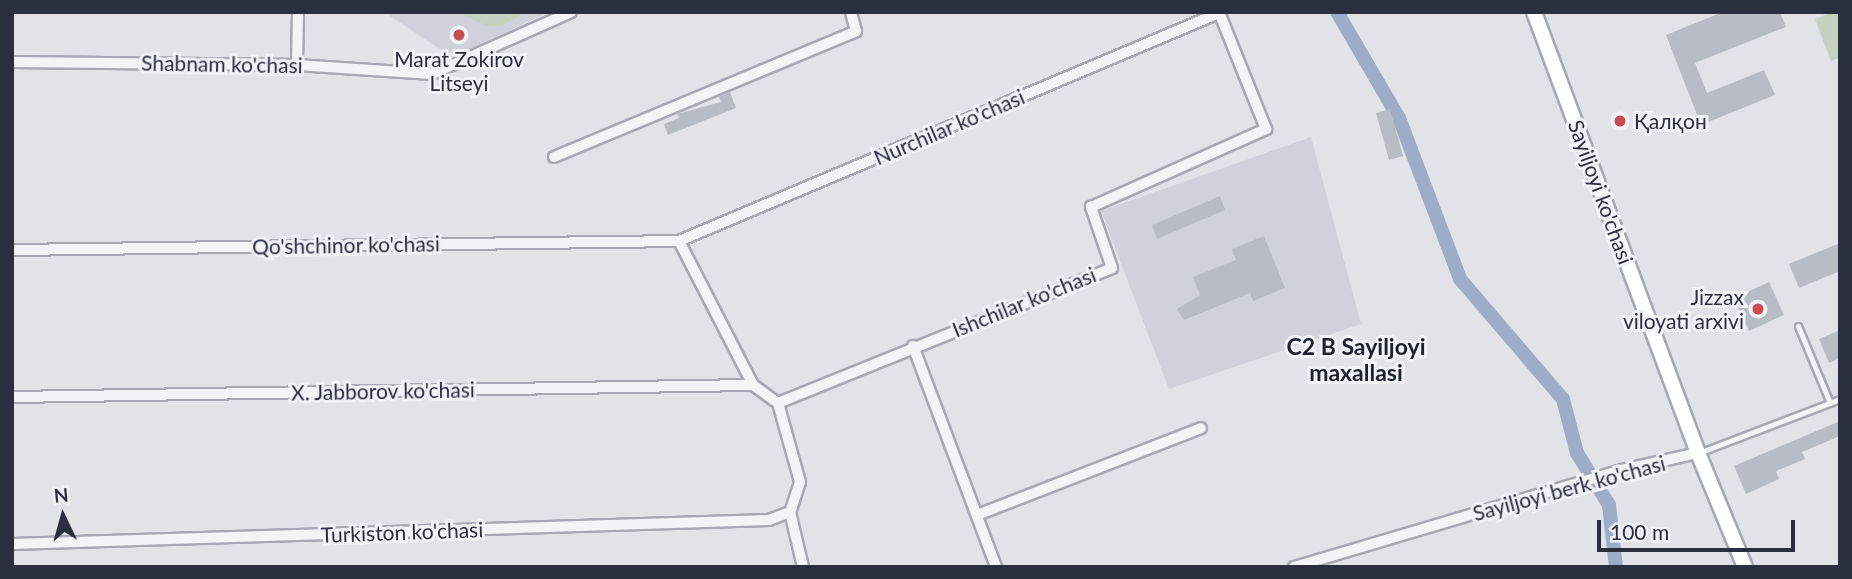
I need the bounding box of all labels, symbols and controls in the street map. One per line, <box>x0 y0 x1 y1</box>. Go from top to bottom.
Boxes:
marker: Marat Zokirov Litseyi <box>451 27 467 43</box>
place label: Marat Zokirov Litseyi <box>394 46 524 96</box>
street label: Shabnam ko'chasi <box>141 50 303 78</box>
street label: Nurchilar ko'chasi <box>870 84 1028 170</box>
place label: Қалқон <box>1634 108 1707 134</box>
marker: Қалқон <box>1612 113 1628 129</box>
street label: Sayiljoyi ko'chasi <box>1563 116 1639 268</box>
street label: Qo'shchinor ko'chasi <box>252 231 440 259</box>
street label: Ishchilar ko'chasi <box>948 262 1100 342</box>
place label: Jizzax viloyati arxivi <box>1623 284 1744 334</box>
marker: Jizzax viloyati arxivi <box>1750 301 1766 317</box>
district label: C2 B Sayiljoyi maxallasi <box>1287 332 1425 386</box>
street label: X. Jabborov ko'chasi <box>290 377 476 405</box>
street label: Sayiljoyi berk ko'chasi <box>1470 450 1668 526</box>
north arrow <box>28 481 98 551</box>
text: N <box>53 482 69 507</box>
scale bar <box>1600 505 1798 550</box>
street label: Turkiston ko'chasi <box>320 517 484 547</box>
text: 100 m <box>1610 519 1669 544</box>

